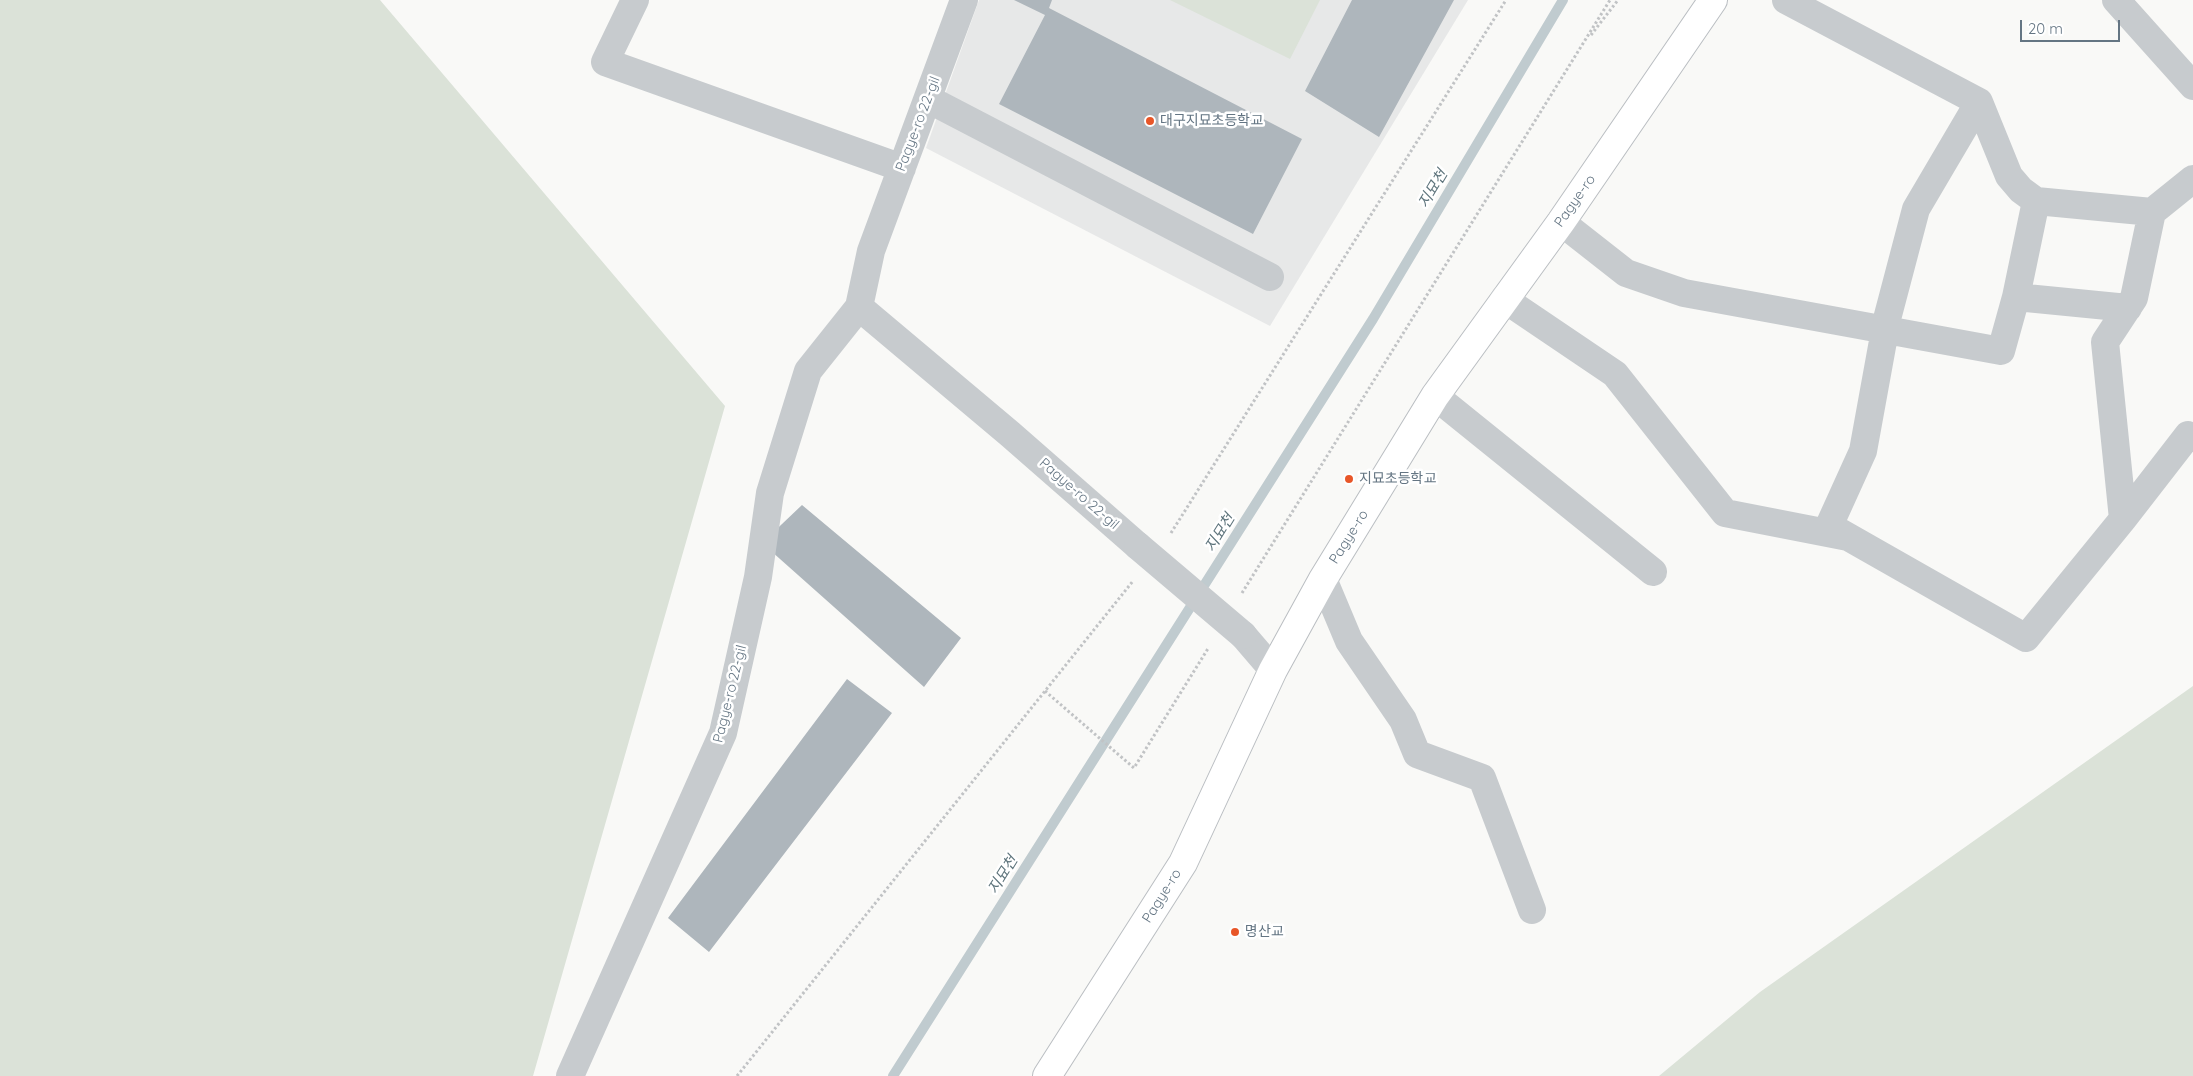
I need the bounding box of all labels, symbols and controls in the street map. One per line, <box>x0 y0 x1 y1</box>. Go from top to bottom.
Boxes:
scale bar <box>2023 10 2123 42</box>
text: 20 m <box>2028 19 2063 38</box>
street label: Pagye-ro 22-gil <box>892 74 944 174</box>
place label: 대구지묘초등학교 <box>1160 113 1263 129</box>
marker: 대구지묘초등학교 <box>1144 115 1156 127</box>
water label: 지묘천 <box>1415 167 1451 211</box>
street label: Pagye-ro <box>1551 171 1599 231</box>
street label: Pagye-ro 22-gil <box>1036 455 1122 533</box>
place label: 지묘초등학교 <box>1359 471 1436 487</box>
marker: 지묘초등학교 <box>1343 473 1355 485</box>
street label: Pagye-ro <box>1326 507 1372 567</box>
water label: 지묘천 <box>1201 511 1239 555</box>
street label: Pagye-ro 22-gil <box>710 643 750 745</box>
water label: 지묘천 <box>984 853 1022 897</box>
street label: Pagye-ro <box>1139 866 1185 926</box>
place label: 명산교 <box>1245 924 1284 940</box>
marker: 명산교 <box>1229 926 1241 938</box>

